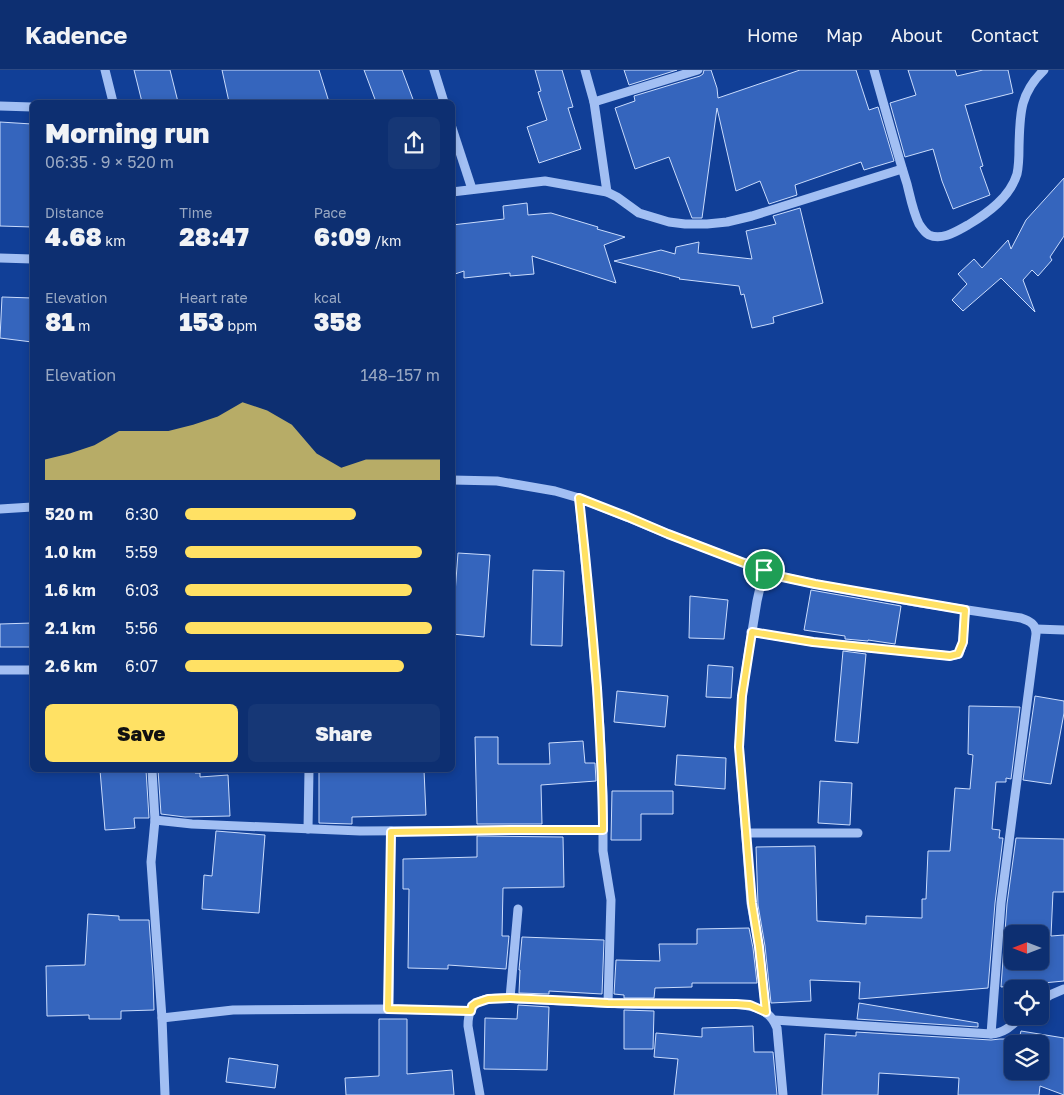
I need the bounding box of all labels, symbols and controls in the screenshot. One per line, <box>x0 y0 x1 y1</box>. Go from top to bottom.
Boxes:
text: Kadence <box>25 20 127 49</box>
text: Home <box>747 24 798 46</box>
text: Map <box>826 24 863 46</box>
text: About <box>891 24 943 46</box>
text: Contact <box>971 24 1039 46</box>
text: Morning run <box>45 116 209 149</box>
button: share <box>388 117 440 169</box>
text: 06:35 · 9 × 520 m <box>45 152 174 172</box>
text: Distance <box>45 204 104 221</box>
text: Time <box>179 204 212 221</box>
text: Pace <box>314 204 346 221</box>
text: 4.68 <box>45 221 102 252</box>
text: 28:47 <box>179 221 249 252</box>
text: 6:09 <box>314 221 371 252</box>
text: km <box>102 232 126 249</box>
text: /km <box>371 232 401 249</box>
text: Elevation <box>45 289 107 306</box>
text: Heart rate <box>179 289 248 306</box>
text: kcal <box>314 289 341 306</box>
text: 81 <box>45 306 75 337</box>
text: 153 <box>179 306 224 337</box>
text: 358 <box>314 306 362 337</box>
text: m <box>75 317 90 334</box>
text: bpm <box>224 317 257 334</box>
text: Elevation <box>45 365 116 385</box>
text: 148–157 m <box>361 365 440 385</box>
text: 520 m <box>45 504 93 524</box>
text: 6:30 <box>125 504 159 524</box>
text: 1.0 km <box>45 542 96 562</box>
text: 5:59 <box>125 542 158 562</box>
pin <box>743 549 785 591</box>
icon: arrive <box>750 556 778 584</box>
text: 1.6 km <box>45 580 96 600</box>
text: 6:03 <box>125 580 159 600</box>
text: 2.1 km <box>45 618 95 638</box>
text: 5:56 <box>125 618 158 638</box>
text: 2.6 km <box>45 656 97 676</box>
text: 6:07 <box>125 656 158 676</box>
button: Save <box>45 704 238 762</box>
button: Share <box>248 704 440 762</box>
north arrow <box>1004 925 1049 970</box>
map controls <box>1004 925 1049 1080</box>
button: locate <box>1004 980 1049 1025</box>
button: layers <box>1004 1035 1049 1080</box>

